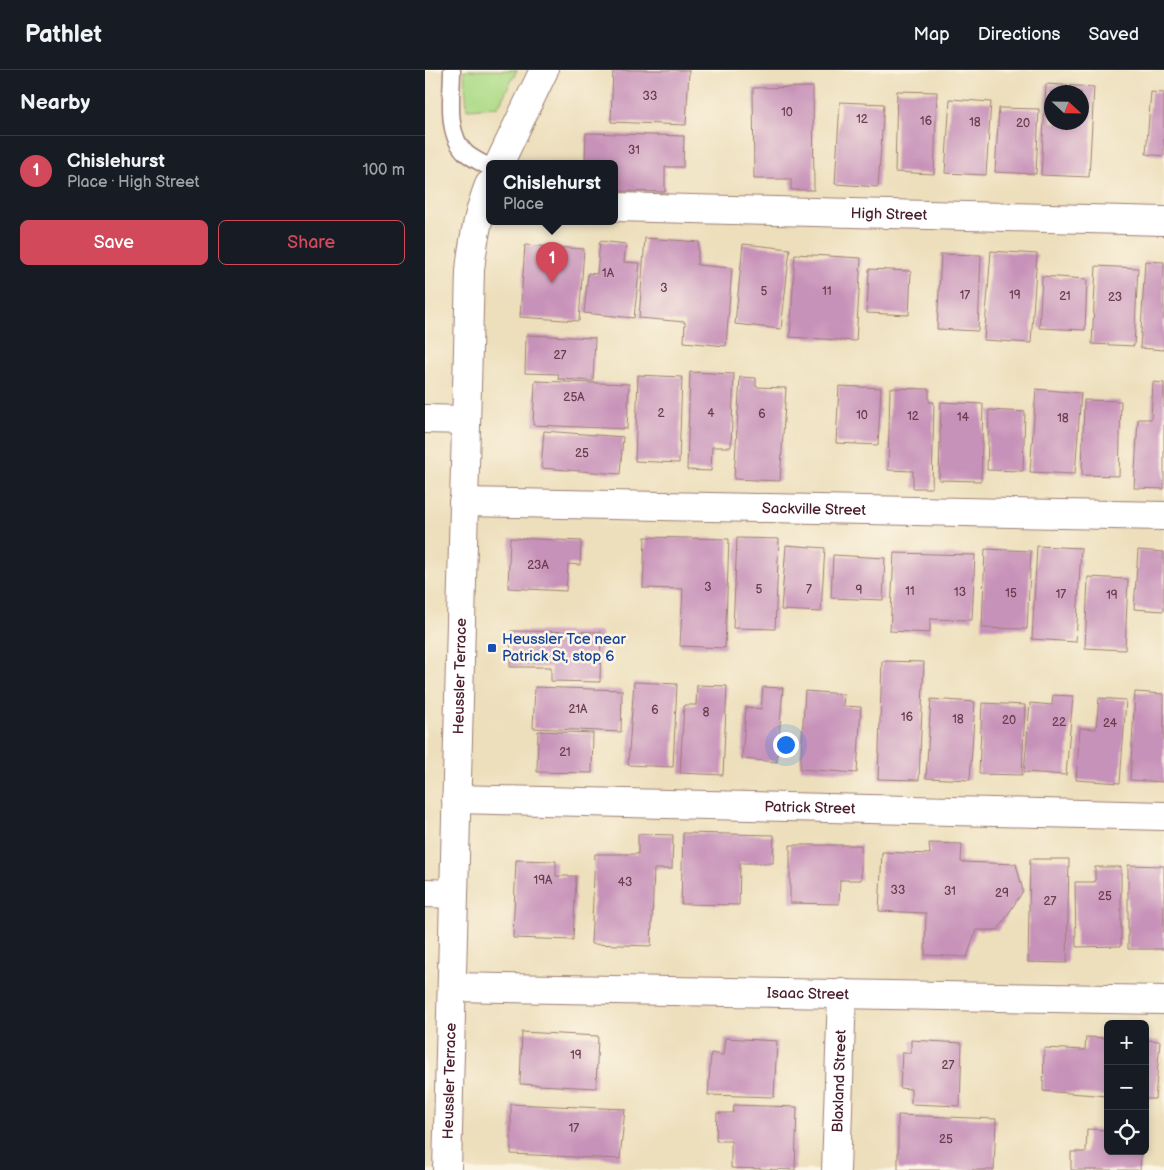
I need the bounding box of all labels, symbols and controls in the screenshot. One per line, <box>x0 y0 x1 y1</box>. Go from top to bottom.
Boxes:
text: Pathlet <box>25 20 102 49</box>
text: Map <box>914 24 950 45</box>
text: Directions <box>978 24 1060 45</box>
text: Saved <box>1088 24 1139 45</box>
north arrow <box>1044 85 1089 130</box>
house number: 33 <box>643 89 657 104</box>
text: Nearby <box>20 90 90 115</box>
house number: 10 <box>781 105 793 120</box>
house number: 12 <box>856 112 868 127</box>
house number: 16 <box>920 114 932 129</box>
house number: 18 <box>969 115 981 130</box>
house number: 20 <box>1016 116 1030 131</box>
house number: 31 <box>628 143 640 158</box>
text: Chislehurst <box>67 150 165 173</box>
popup <box>486 160 618 225</box>
text: 1 <box>33 161 39 180</box>
text: 100 m <box>362 161 405 180</box>
text: Chislehurst <box>503 172 601 195</box>
text: Place · High Street <box>67 173 199 192</box>
text: Place <box>503 195 544 214</box>
street label: High Street <box>850 204 928 225</box>
button: Save <box>20 220 208 265</box>
button: Share <box>218 220 405 265</box>
pin: 1 <box>536 242 568 283</box>
house number: 1A <box>602 266 615 281</box>
house number: 3 <box>660 281 668 296</box>
house number: 5 <box>761 284 768 299</box>
house number: 11 <box>822 284 832 299</box>
house number: 17 <box>960 288 970 303</box>
house number: 19 <box>1009 288 1021 303</box>
house number: 21 <box>1059 289 1071 304</box>
house number: 23 <box>1108 290 1122 305</box>
house number: 27 <box>554 348 567 363</box>
house number: 25A <box>563 390 585 405</box>
house number: 2 <box>657 406 665 421</box>
house number: 4 <box>707 406 715 421</box>
house number: 6 <box>758 407 766 422</box>
house number: 10 <box>856 408 868 423</box>
house number: 12 <box>907 409 919 424</box>
house number: 14 <box>957 410 970 425</box>
house number: 18 <box>1057 411 1069 426</box>
house number: 25 <box>575 446 589 461</box>
street label: Sackville Street <box>762 499 867 520</box>
house number: 23A <box>527 558 549 573</box>
house number: 3 <box>704 580 712 595</box>
house number: 5 <box>756 582 763 597</box>
house number: 7 <box>806 582 812 597</box>
house number: 9 <box>856 583 863 598</box>
house number: 11 <box>905 584 915 599</box>
house number: 13 <box>954 585 966 600</box>
house number: 15 <box>1005 586 1017 601</box>
house number: 17 <box>1056 587 1066 602</box>
house number: 19 <box>1106 588 1118 603</box>
street label: Heussler Terrace <box>449 618 471 735</box>
place label: Heussler Tce near Patrick St, stop 6 <box>502 630 626 666</box>
marker: Heussler Tce near Patrick St, stop 6 <box>486 642 498 654</box>
house number: 21A <box>569 702 588 717</box>
house number: 6 <box>651 703 659 718</box>
house number: 8 <box>703 705 710 720</box>
house number: 16 <box>901 710 913 725</box>
house number: 18 <box>952 712 964 727</box>
house number: 20 <box>1002 713 1016 728</box>
house number: 22 <box>1052 715 1066 730</box>
house number: 24 <box>1103 716 1118 731</box>
your location <box>773 732 799 758</box>
house number: 21 <box>559 745 571 760</box>
street label: Patrick Street <box>764 797 856 819</box>
house number: 19A <box>534 873 553 888</box>
house number: 43 <box>618 875 632 890</box>
house number: 33 <box>891 883 905 898</box>
house number: 31 <box>944 884 956 899</box>
house number: 29 <box>995 886 1009 901</box>
house number: 25 <box>1098 889 1112 904</box>
house number: 27 <box>1044 894 1057 909</box>
street label: Isaac Street <box>767 984 850 1004</box>
map controls <box>1104 1020 1149 1155</box>
button: + <box>1104 1020 1149 1065</box>
street label: Heussler Terrace <box>439 1022 461 1140</box>
street label: Blaxland Street <box>828 1029 851 1133</box>
house number: 19 <box>570 1048 582 1063</box>
house number: 27 <box>942 1058 955 1073</box>
button: − <box>1104 1065 1149 1110</box>
button: locate <box>1104 1110 1149 1155</box>
house number: 17 <box>569 1121 579 1136</box>
house number: 25 <box>939 1132 953 1147</box>

